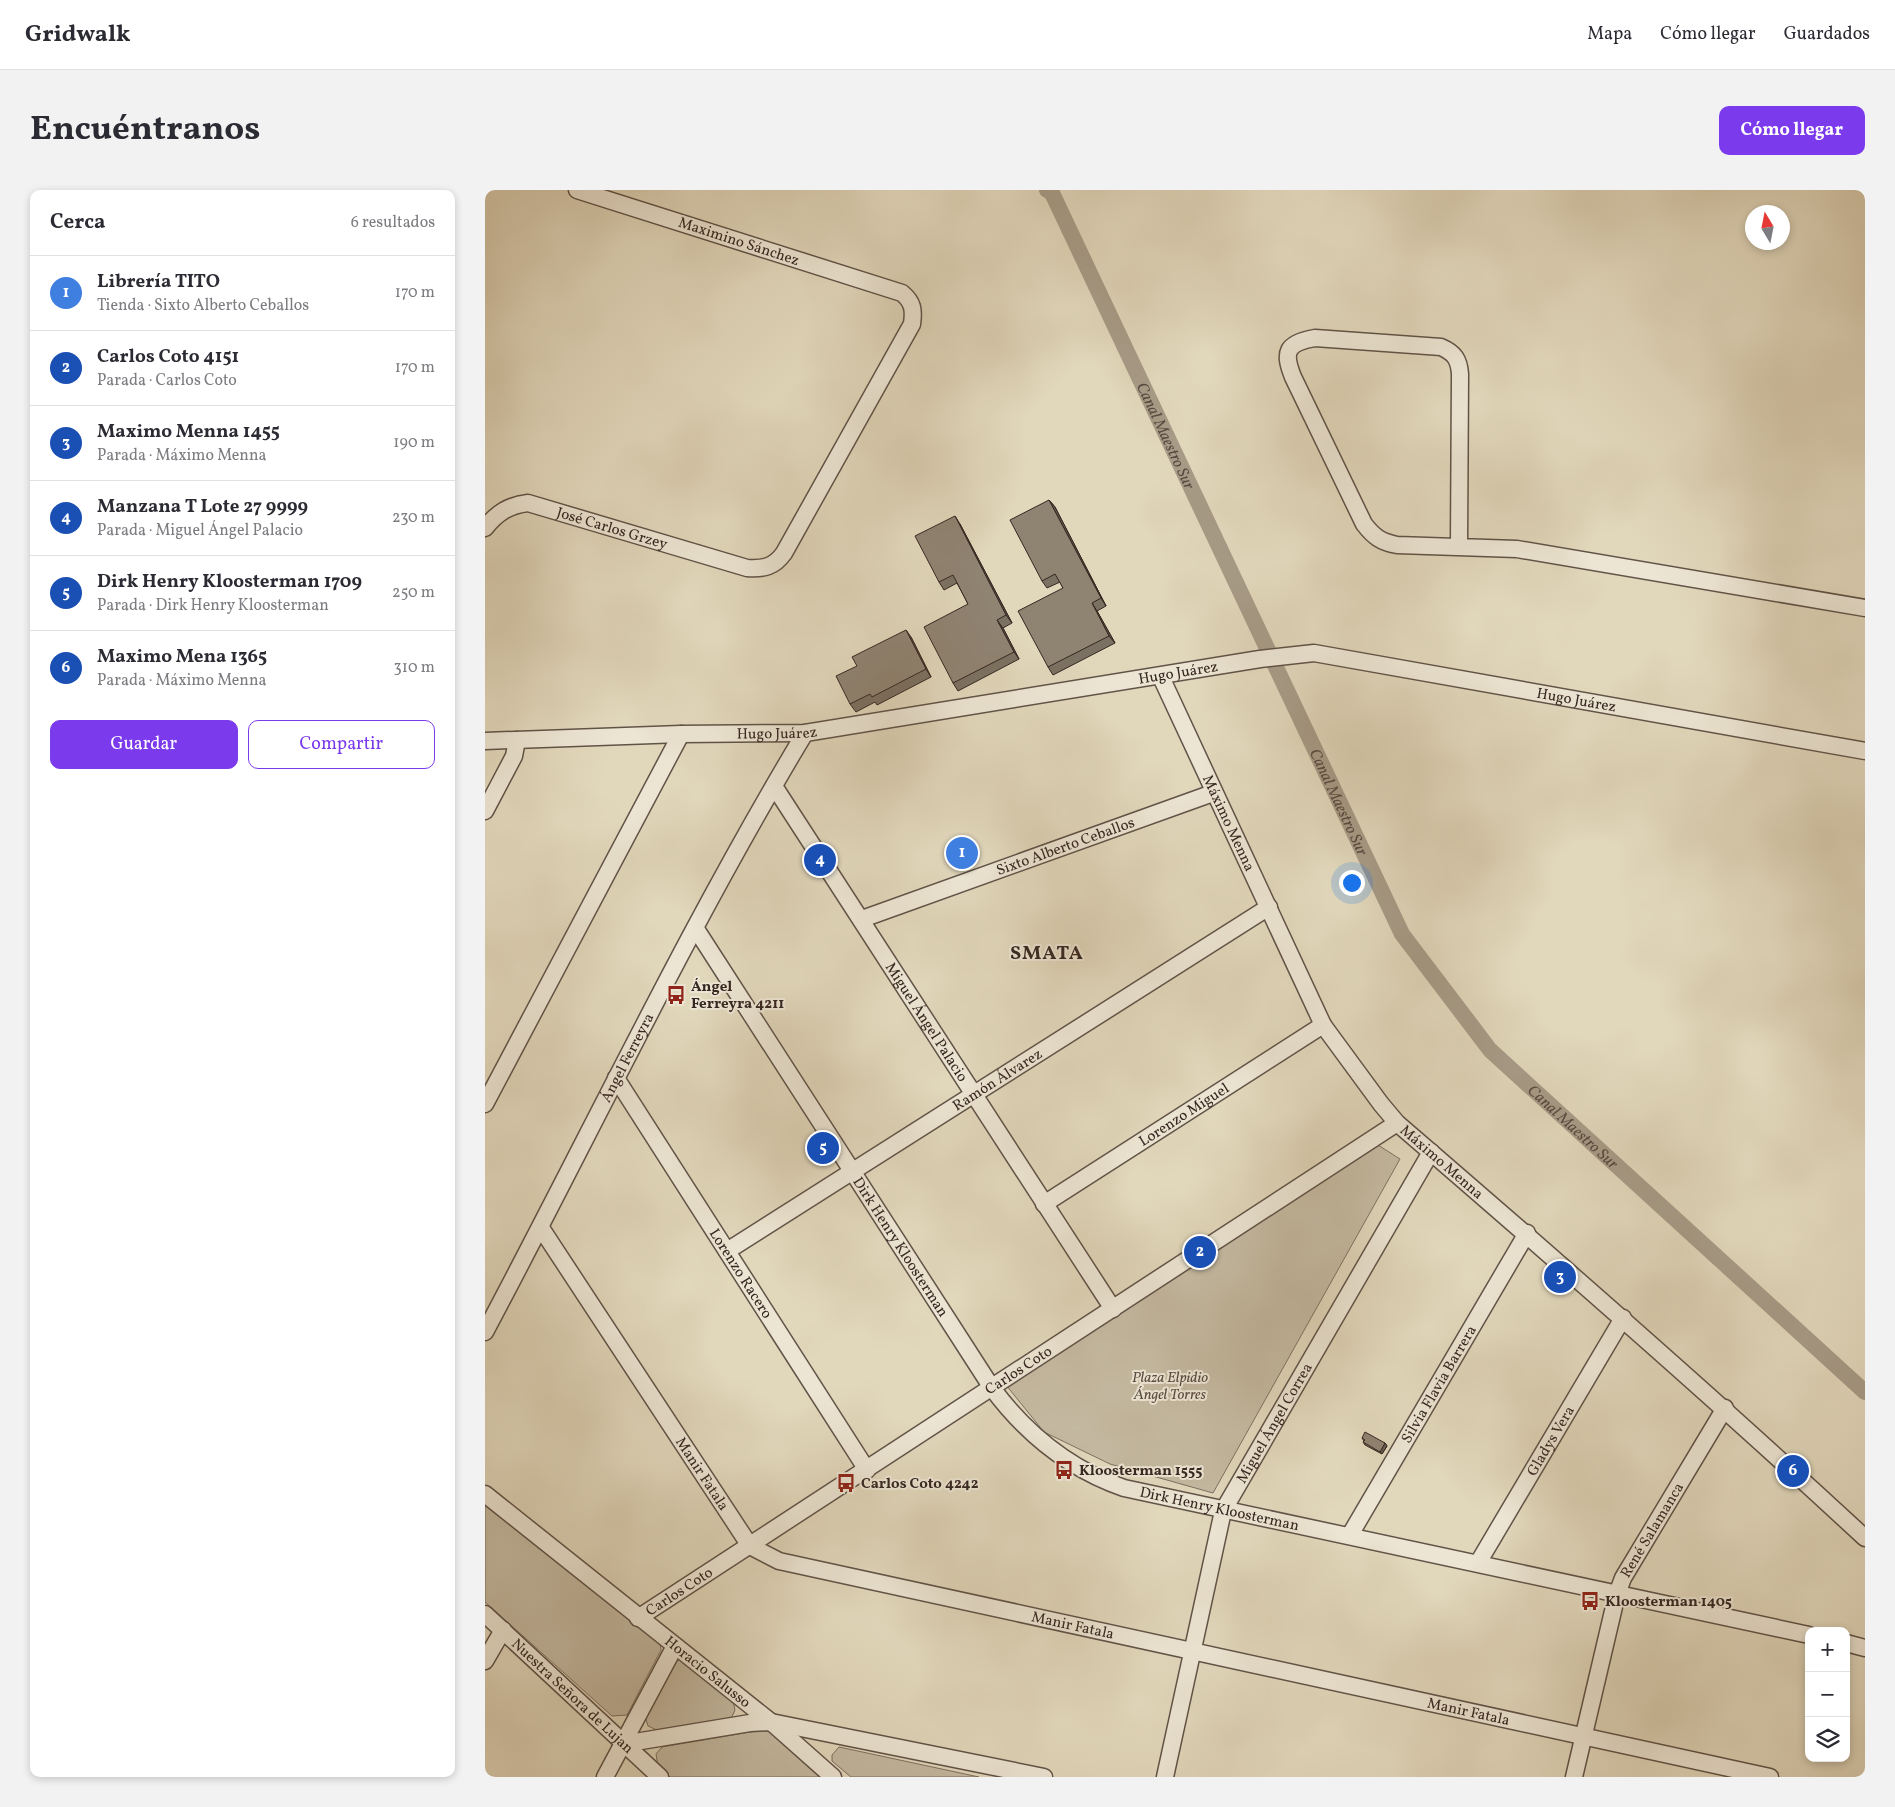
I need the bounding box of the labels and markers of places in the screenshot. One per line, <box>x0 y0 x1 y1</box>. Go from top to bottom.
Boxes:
pin: 1 <box>946 834 978 872</box>
pin: 4 <box>804 841 836 879</box>
place label: Ángel Ferreyra 4211 <box>691 977 784 1015</box>
bus stop icon: Ángel Ferreyra 4211 <box>665 984 687 1006</box>
pin: 5 <box>807 1129 839 1167</box>
pin: 2 <box>1184 1233 1216 1271</box>
pin: 3 <box>1544 1258 1576 1296</box>
pin: 6 <box>1777 1452 1809 1490</box>
bus stop icon: Kloosterman 1555 <box>1053 1459 1075 1481</box>
place label: Kloosterman 1555 <box>1079 1461 1203 1482</box>
bus stop icon: Carlos Coto 4242 <box>835 1472 857 1494</box>
place label: Carlos Coto 4242 <box>861 1474 979 1495</box>
bus stop icon: Kloosterman 1405 <box>1579 1590 1601 1612</box>
place label: Kloosterman 1405 <box>1605 1592 1732 1613</box>

